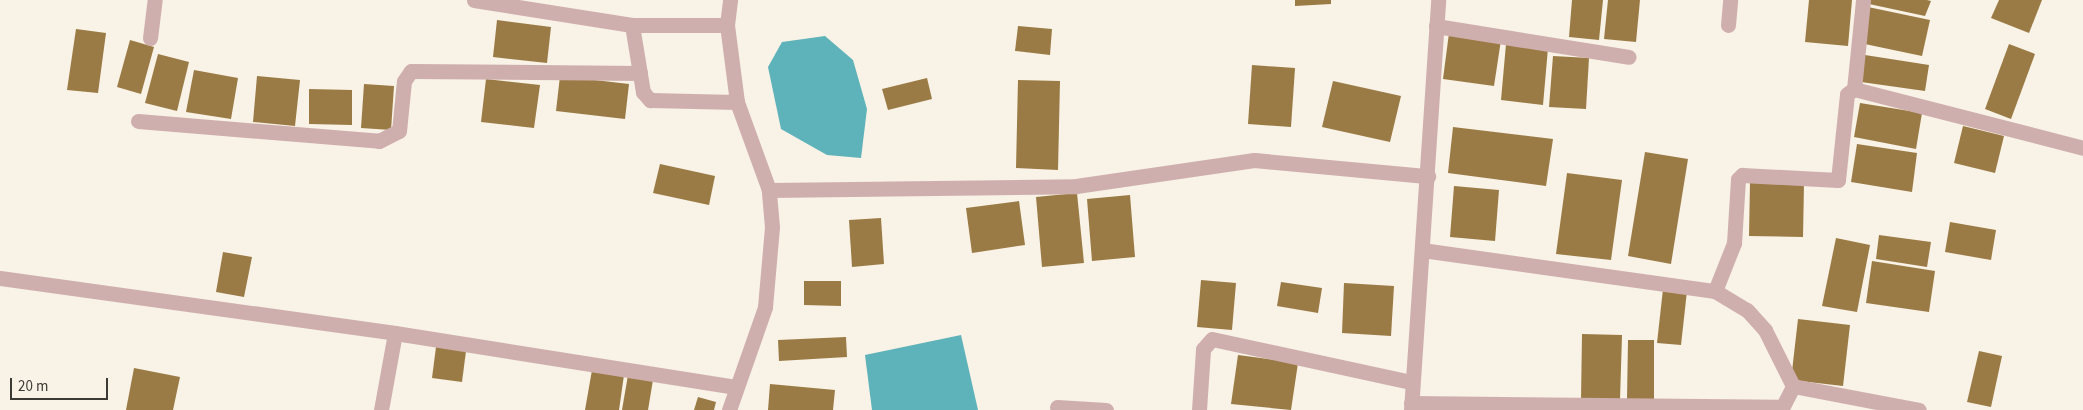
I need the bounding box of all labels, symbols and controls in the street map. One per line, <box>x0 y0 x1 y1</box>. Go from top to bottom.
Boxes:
scale bar <box>12 368 110 400</box>
text: 20 m <box>18 376 48 397</box>

